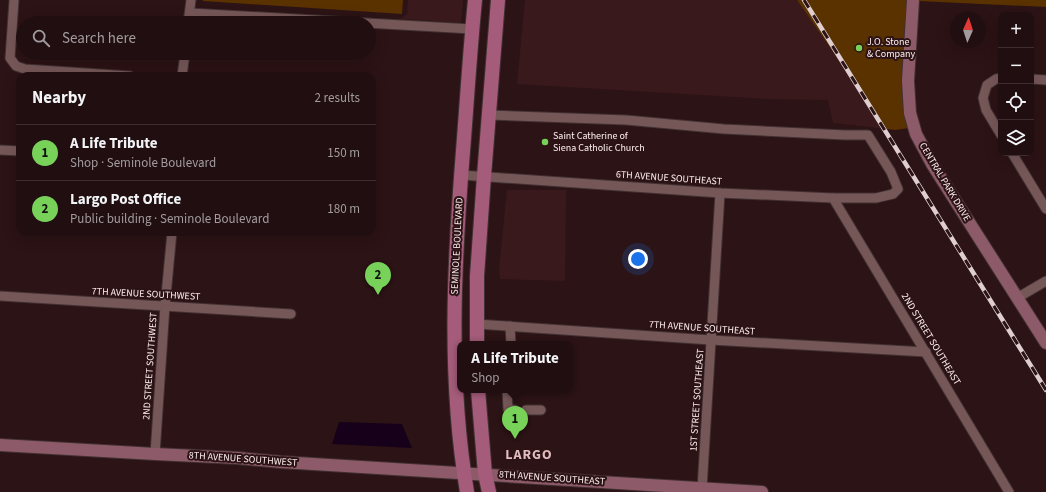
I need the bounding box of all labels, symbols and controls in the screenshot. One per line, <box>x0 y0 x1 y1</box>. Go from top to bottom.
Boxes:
north arrow <box>950 12 986 48</box>
map controls <box>998 12 1034 156</box>
button: + <box>998 12 1034 48</box>
search box <box>16 16 376 60</box>
icon: search <box>30 27 52 49</box>
text: Search here <box>62 28 136 49</box>
place label: J.O. Stone & Company <box>867 35 915 61</box>
marker: J.O. Stone & Company <box>854 43 864 53</box>
button: − <box>998 48 1034 84</box>
button: locate <box>998 84 1034 120</box>
text: Nearby <box>32 86 86 110</box>
text: 2 results <box>315 89 360 107</box>
button: layers <box>998 120 1034 156</box>
place label: Saint Catherine of Siena Catholic Church <box>553 129 645 155</box>
text: A Life Tribute <box>70 133 157 154</box>
marker: Saint Catherine of Siena Catholic Church <box>540 137 550 147</box>
street label: CENTRAL PARK DRIVE <box>916 140 974 224</box>
text: 1 <box>42 144 48 162</box>
text: 150 m <box>327 144 360 162</box>
text: Shop · Seminole Boulevard <box>70 154 216 172</box>
street label: 6TH AVENUE SOUTHEAST <box>616 167 723 189</box>
text: Largo Post Office <box>70 189 181 210</box>
street label: SEMINOLE BOULEVARD <box>447 197 467 295</box>
text: 2 <box>42 200 48 218</box>
text: 180 m <box>327 200 360 218</box>
text: Public building · Seminole Boulevard <box>70 210 269 228</box>
your location <box>628 249 648 269</box>
pin: 2 <box>365 262 391 295</box>
street label: 7TH AVENUE SOUTHWEST <box>91 284 201 304</box>
street label: 2ND STREET SOUTHEAST <box>898 290 964 388</box>
street label: 2ND STREET SOUTHWEST <box>139 311 161 420</box>
street label: 7TH AVENUE SOUTHEAST <box>649 317 756 339</box>
popup <box>457 341 573 393</box>
street label: 1ST STREET SOUTHEAST <box>686 347 708 452</box>
text: A Life Tribute <box>471 348 559 369</box>
text: Shop <box>471 369 500 387</box>
pin: 1 <box>502 406 528 439</box>
district label: LARGO <box>505 445 553 465</box>
street label: 8TH AVENUE SOUTHWEST <box>188 448 298 470</box>
street label: 8TH AVENUE SOUTHEAST <box>499 467 606 489</box>

